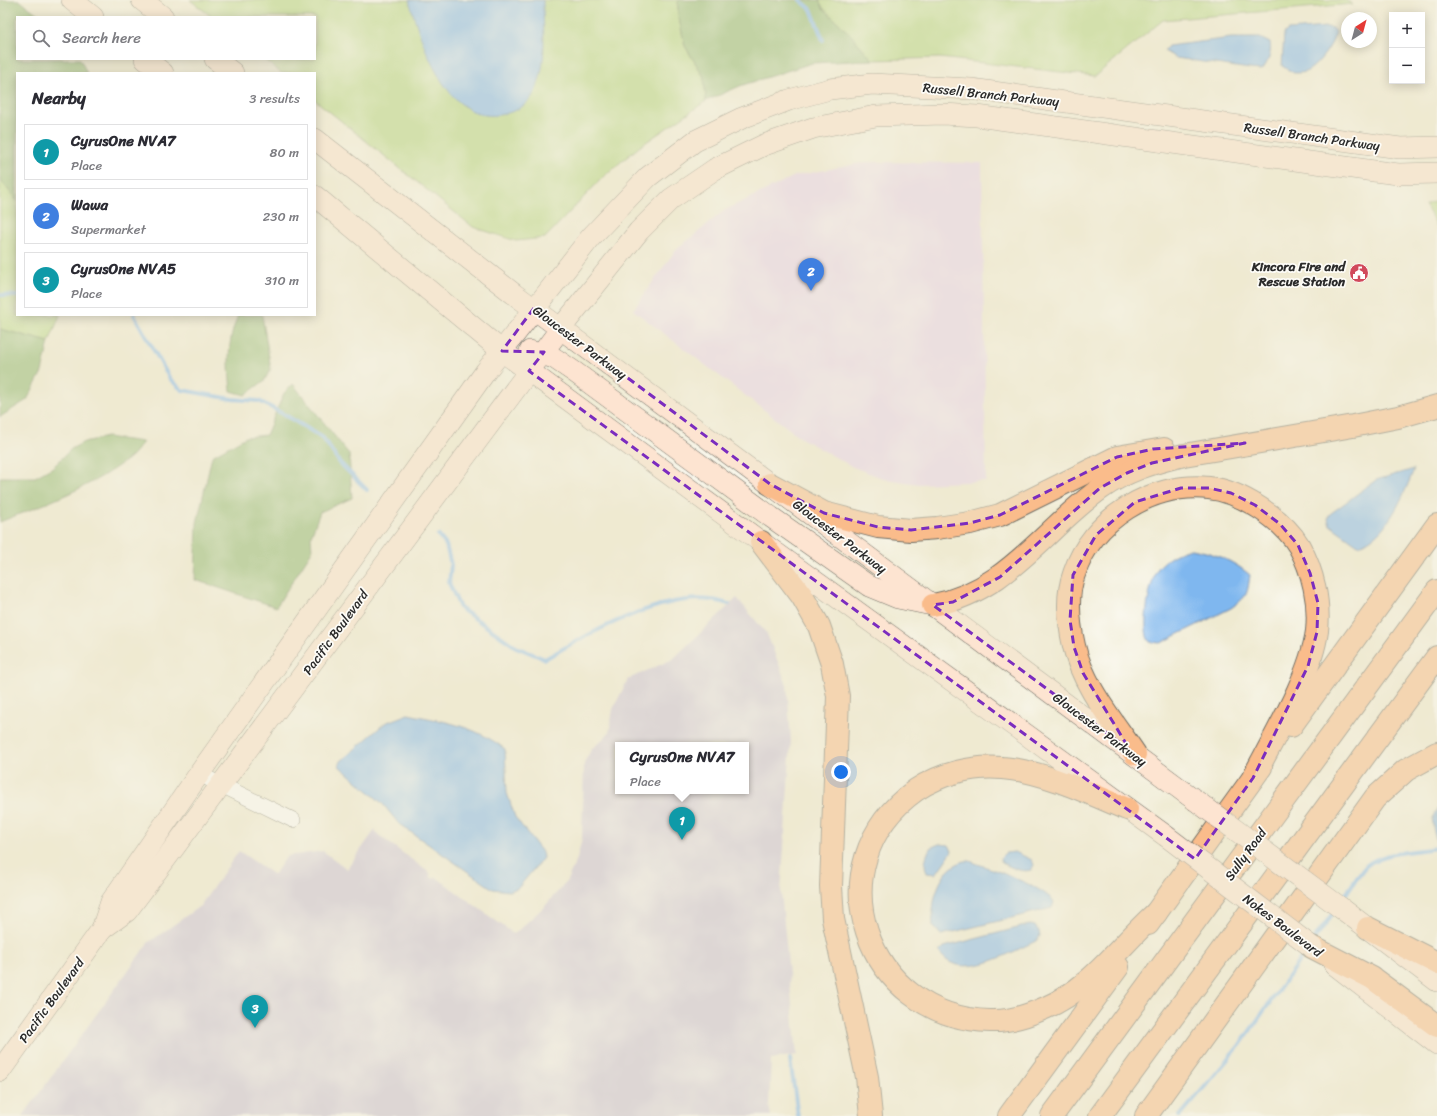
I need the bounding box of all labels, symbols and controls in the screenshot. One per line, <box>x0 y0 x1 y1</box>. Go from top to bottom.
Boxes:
north arrow <box>1341 12 1377 48</box>
map controls <box>1389 12 1425 84</box>
button: + <box>1389 12 1425 48</box>
search box <box>16 16 316 60</box>
text: Search here <box>62 25 141 51</box>
icon: search <box>30 27 52 49</box>
button: − <box>1389 48 1425 84</box>
street label: Russell Branch Parkway <box>922 76 1061 113</box>
text: Nearby <box>32 83 86 113</box>
text: 3 results <box>249 87 300 110</box>
street label: Russell Branch Parkway <box>1243 116 1382 157</box>
text: CyrusOne NVA7 <box>71 128 176 154</box>
text: 1 <box>43 141 49 164</box>
text: 80 m <box>270 141 299 164</box>
text: Place <box>71 154 102 177</box>
text: Wawa <box>71 192 108 218</box>
text: 2 <box>42 205 50 228</box>
text: 230 m <box>263 205 299 228</box>
text: Supermarket <box>71 218 146 241</box>
place label: Kincora Fire and Rescue Station <box>1251 255 1346 293</box>
text: CyrusOne NVA5 <box>71 256 176 282</box>
pin: 2 <box>798 258 824 291</box>
public building icon: Kincora Fire and Rescue Station <box>1348 262 1370 284</box>
text: 3 <box>42 269 50 292</box>
text: 310 m <box>265 269 299 292</box>
text: Place <box>71 282 102 305</box>
street label: Gloucester Parkway <box>528 299 632 386</box>
street label: Gloucester Parkway <box>788 493 892 580</box>
street label: Pacific Boulevard <box>296 584 375 680</box>
street label: Gloucester Parkway <box>1048 686 1152 773</box>
popup <box>615 742 749 794</box>
text: CyrusOne NVA7 <box>630 744 734 770</box>
your location <box>831 762 851 782</box>
text: Place <box>630 770 661 793</box>
pin: 1 <box>669 807 695 840</box>
street label: Sully Road <box>1218 822 1273 886</box>
street label: Nokes Boulevard <box>1238 887 1329 964</box>
street label: Pacific Boulevard <box>12 952 91 1048</box>
pin: 3 <box>242 995 268 1028</box>

